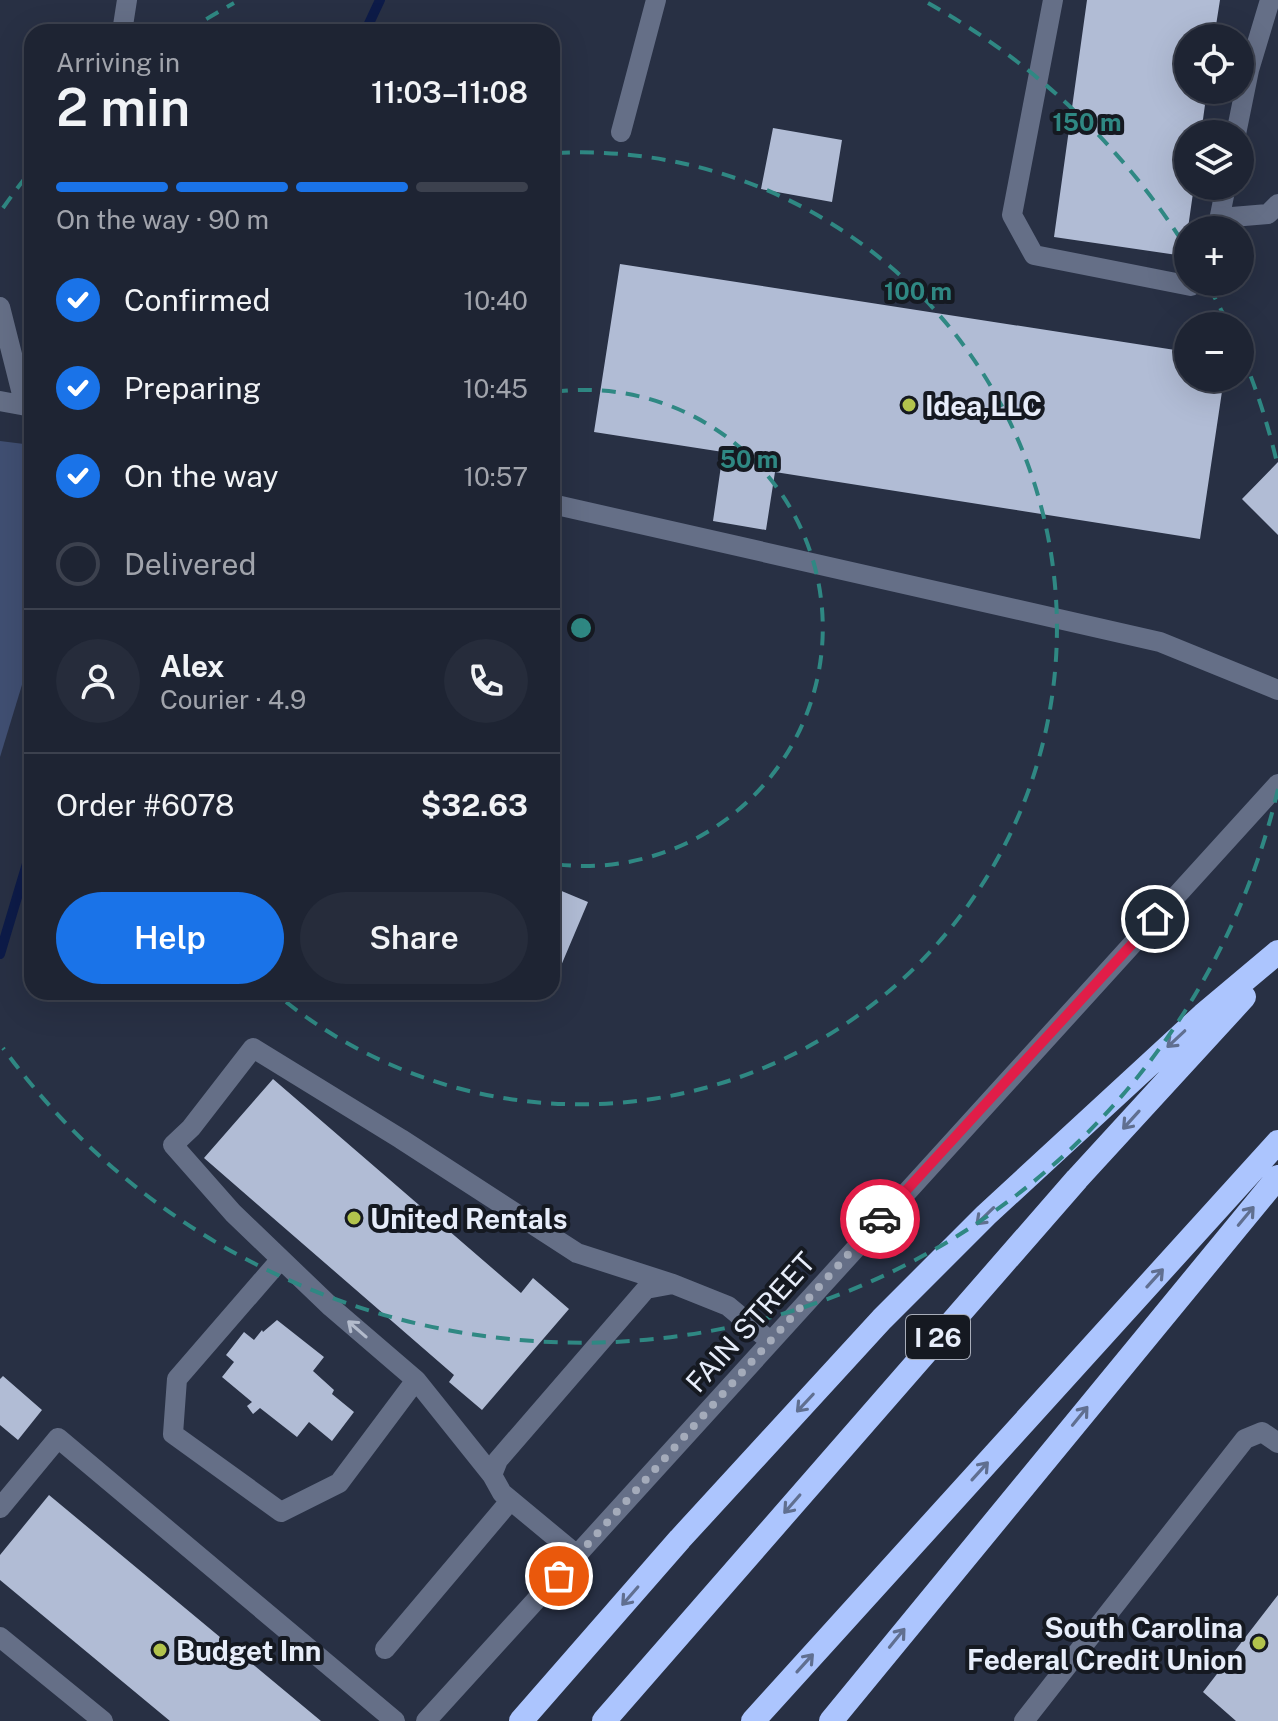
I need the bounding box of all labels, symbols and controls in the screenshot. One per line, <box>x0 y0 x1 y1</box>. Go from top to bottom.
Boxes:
map controls <box>1174 24 1254 392</box>
button: locate <box>1174 24 1254 104</box>
text: Arriving in <box>56 47 180 78</box>
text: 11:03–11:08 <box>371 74 528 110</box>
text: 2 min <box>56 77 190 138</box>
text: 150 m <box>1053 108 1121 136</box>
button: layers <box>1174 120 1254 200</box>
text: On the way · 90 m <box>56 204 269 235</box>
button: + <box>1174 216 1254 296</box>
text: 100 m <box>884 277 952 305</box>
icon: check <box>56 278 100 322</box>
text: Confirmed <box>124 282 270 318</box>
text: 10:40 <box>464 285 528 316</box>
button: − <box>1174 312 1254 392</box>
icon: check <box>56 366 100 410</box>
text: Preparing <box>124 370 261 406</box>
text: 10:45 <box>463 373 528 404</box>
place label: Idea,LLC <box>925 389 1042 422</box>
marker: Idea,LLC <box>900 396 918 414</box>
text: 50 m <box>720 445 778 473</box>
icon: check <box>56 454 100 498</box>
text: On the way <box>124 458 278 494</box>
text: 10:57 <box>463 461 528 492</box>
text: Delivered <box>124 546 256 582</box>
centre of rings <box>567 614 595 642</box>
button: person <box>56 639 140 723</box>
button: phone <box>444 639 528 723</box>
text: Alex <box>160 648 224 684</box>
text: Courier · 4.9 <box>160 684 306 715</box>
text: Order #6078 <box>56 787 234 823</box>
text: $32.63 <box>421 787 528 823</box>
pin <box>1121 885 1189 953</box>
button: Help <box>56 892 284 984</box>
button: Share <box>300 892 528 984</box>
icon: home <box>1133 897 1177 941</box>
one-way arrow <box>1166 1030 1186 1049</box>
one-way arrow <box>1122 1110 1140 1130</box>
courier <box>840 1179 920 1259</box>
icon: car <box>858 1197 902 1241</box>
place label: United Rentals <box>370 1202 567 1235</box>
one-way arrow <box>976 1206 995 1225</box>
one-way arrow <box>1237 1206 1255 1227</box>
marker: United Rentals <box>345 1209 363 1227</box>
street label: FAIN STREET <box>679 1245 821 1399</box>
one-way arrow <box>1145 1268 1164 1288</box>
road number: I 26 <box>906 1315 970 1359</box>
one-way arrow <box>347 1320 368 1338</box>
one-way arrow <box>795 1393 814 1413</box>
one-way arrow <box>1071 1406 1089 1427</box>
one-way arrow <box>971 1461 989 1481</box>
one-way arrow <box>783 1493 801 1514</box>
pin <box>525 1542 593 1610</box>
icon: bag <box>537 1554 581 1598</box>
one-way arrow <box>622 1585 640 1605</box>
place label: South Carolina Federal Credit Union <box>967 1611 1243 1676</box>
one-way arrow <box>888 1629 906 1649</box>
place label: Budget Inn <box>176 1634 321 1667</box>
marker: South Carolina Federal Credit Union <box>1250 1634 1268 1652</box>
marker: Budget Inn <box>151 1641 169 1659</box>
one-way arrow <box>796 1654 814 1674</box>

